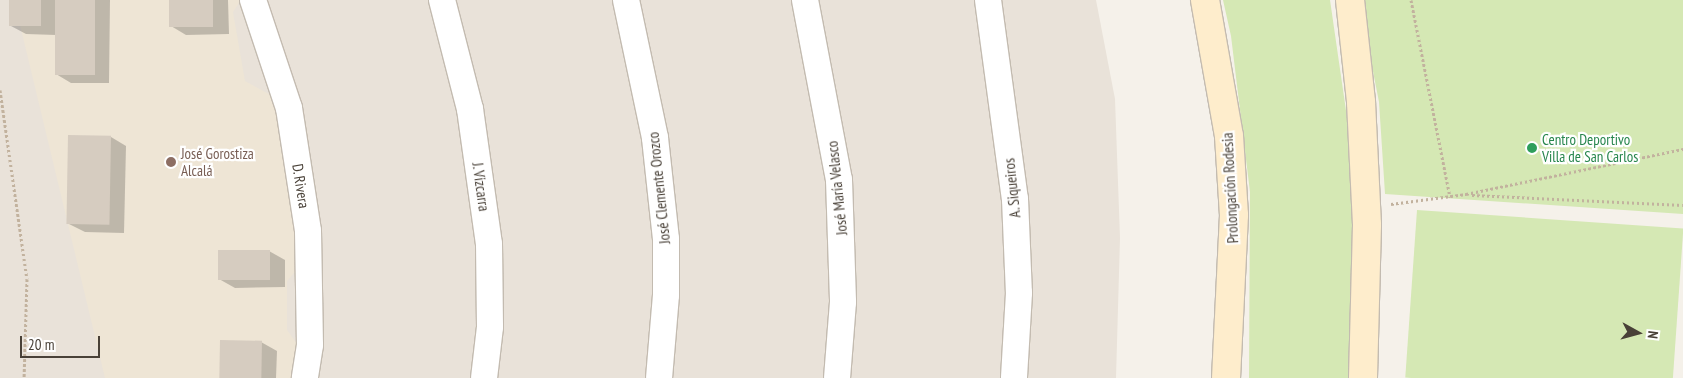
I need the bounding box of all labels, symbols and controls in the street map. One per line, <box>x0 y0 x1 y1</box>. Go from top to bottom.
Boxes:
place label: Centro Deportivo Villa de San Carlos <box>1542 130 1638 165</box>
street label: José Clemente Orozco <box>644 131 674 245</box>
street label: Prolongación Rodesia <box>1218 132 1242 244</box>
street label: José María Velasco <box>823 140 851 236</box>
marker: Centro Deportivo Villa de San Carlos <box>1526 142 1538 154</box>
place label: José Gorostiza Alcalá <box>181 144 254 179</box>
marker: José Gorostiza Alcalá <box>165 156 177 168</box>
street label: A. Siqueiros <box>1000 157 1024 219</box>
street label: J. Vizcarra <box>469 161 493 213</box>
street label: D. Rivera <box>289 162 313 210</box>
north arrow <box>1613 308 1663 358</box>
scale bar <box>22 326 102 358</box>
text: N <box>1643 330 1662 340</box>
text: 20 m <box>28 335 54 354</box>

